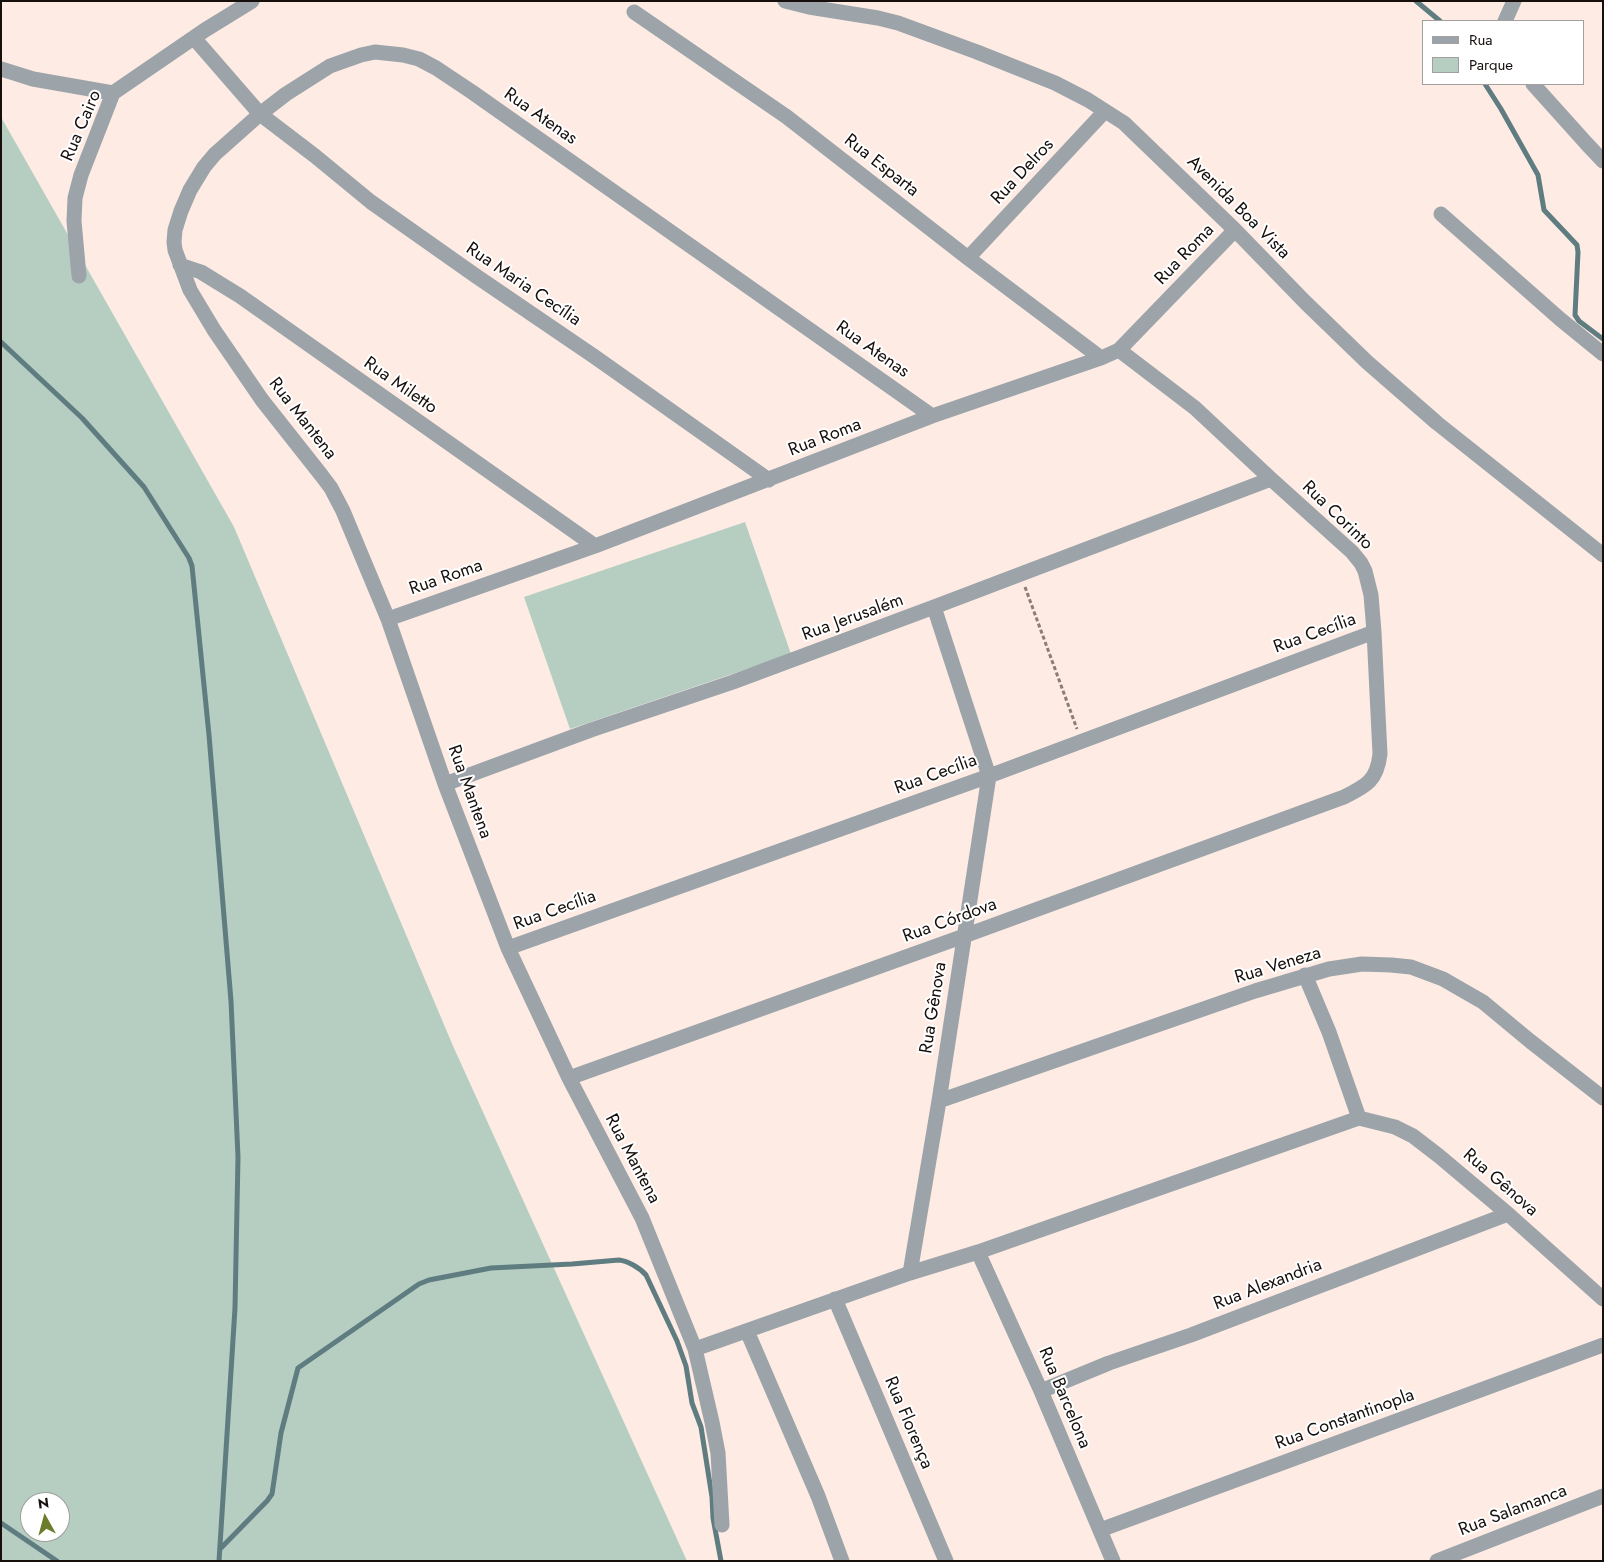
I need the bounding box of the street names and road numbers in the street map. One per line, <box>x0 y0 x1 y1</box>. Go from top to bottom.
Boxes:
street label: Rua Atenas <box>499 84 581 150</box>
street label: Rua Cairo <box>57 87 107 165</box>
street label: Rua Esparta <box>839 130 923 202</box>
street label: Rua Delros <box>987 135 1059 209</box>
street label: Avenida Boa Vista <box>1182 152 1294 264</box>
street label: Rua Roma <box>1151 220 1219 290</box>
street label: Rua Maria Cecília <box>461 239 585 331</box>
street label: Rua Atenas <box>831 317 913 383</box>
street label: Rua Miletto <box>359 353 441 419</box>
street label: Rua Mantena <box>263 374 341 464</box>
street label: Rua Roma <box>786 414 864 462</box>
street label: Rua Corinto <box>1297 477 1377 555</box>
street label: Rua Roma <box>406 555 486 601</box>
street label: Rua Jerusalém <box>799 590 907 646</box>
street label: Rua Cecília <box>1271 609 1359 659</box>
street label: Rua Mantena <box>442 742 496 842</box>
street label: Rua Cecília <box>892 750 980 800</box>
street label: Rua Cecília <box>511 886 599 936</box>
street label: Rua Córdova <box>900 894 1000 948</box>
street label: Rua Veneza <box>1232 943 1324 989</box>
street label: Rua Gênova <box>916 961 952 1055</box>
street label: Rua Mantena <box>599 1111 665 1207</box>
street label: Rua Gênova <box>1458 1145 1542 1221</box>
street label: Rua Alexandria <box>1211 1254 1325 1316</box>
street label: Rua Barcelona <box>1033 1344 1095 1452</box>
street label: Rua Florença <box>879 1373 937 1473</box>
street label: Rua Constantinopla <box>1273 1385 1417 1455</box>
street label: Rua Salamanca <box>1456 1480 1570 1542</box>

